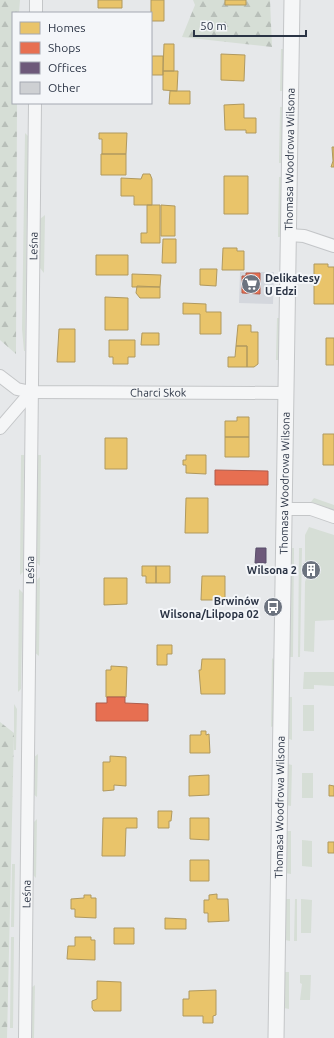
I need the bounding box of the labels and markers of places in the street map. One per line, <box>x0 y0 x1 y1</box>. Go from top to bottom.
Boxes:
place label: Delikatesy U Edzi <box>265 272 320 297</box>
supermarket icon: Delikatesy U Edzi <box>240 273 262 295</box>
building icon: Wilsona 2 <box>300 559 322 581</box>
place label: Wilsona 2 <box>247 564 297 576</box>
place label: Brwinów Wilsona/Lilpopa 02 <box>160 595 259 620</box>
bus stop icon: Brwinów Wilsona/Lilpopa 02 <box>262 596 284 618</box>

